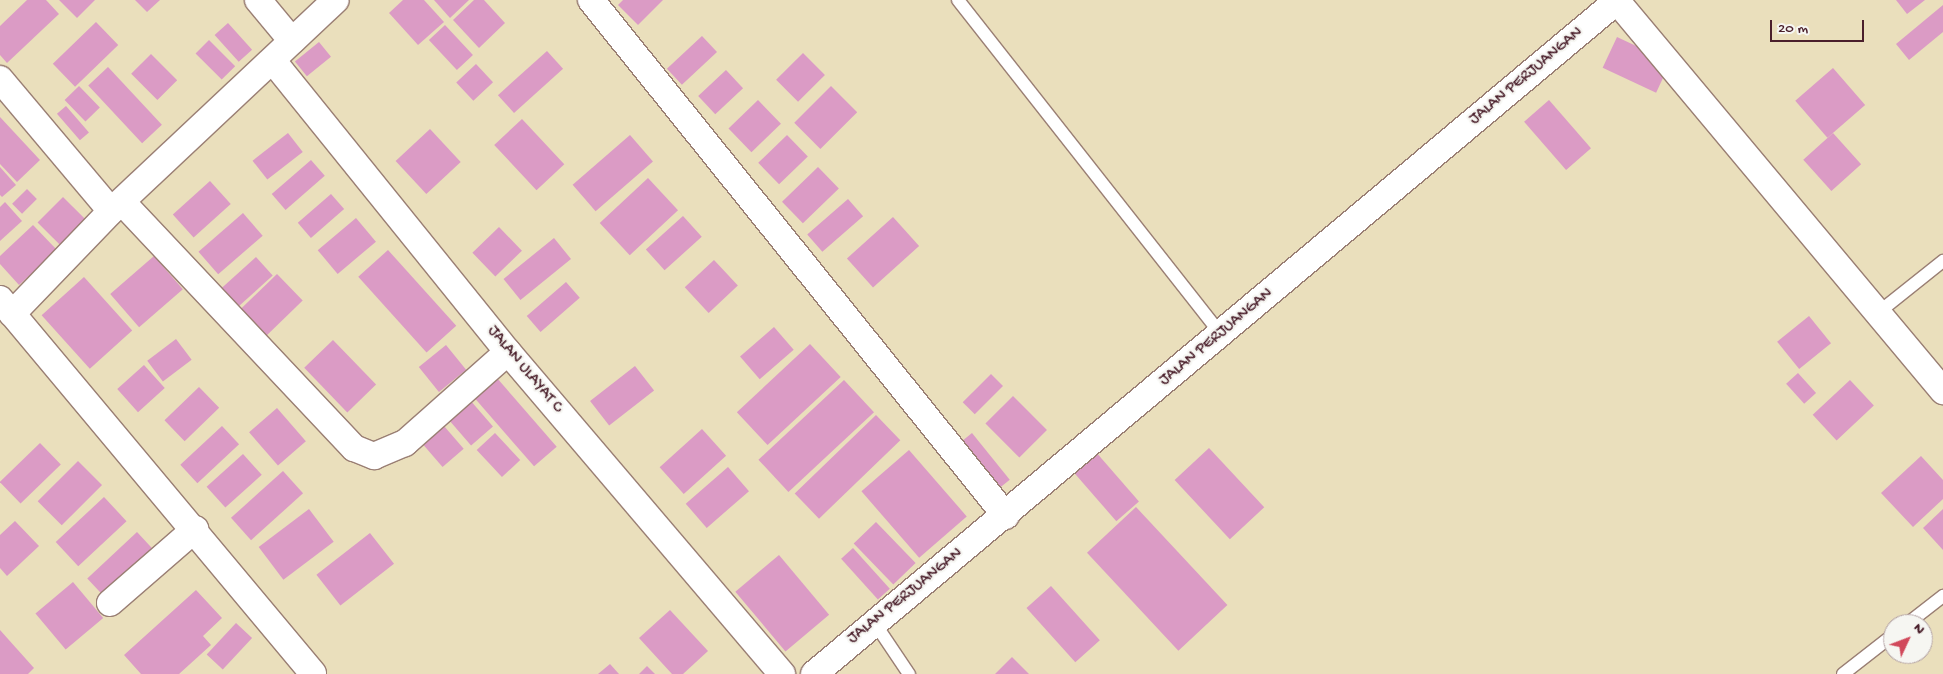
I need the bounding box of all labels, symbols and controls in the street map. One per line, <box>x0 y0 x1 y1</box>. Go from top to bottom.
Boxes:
scale bar <box>1773 10 1867 42</box>
text: 20 m <box>1778 20 1808 38</box>
street label: JALAN PERJUANGAN <box>1466 24 1588 130</box>
street label: JALAN PERJUANGAN <box>1156 285 1278 391</box>
street label: JALAN ULAYAT C <box>482 323 566 417</box>
street label: JALAN PERJUANGAN <box>845 545 967 649</box>
north arrow <box>1883 614 1933 664</box>
text: N <box>1909 620 1928 638</box>

